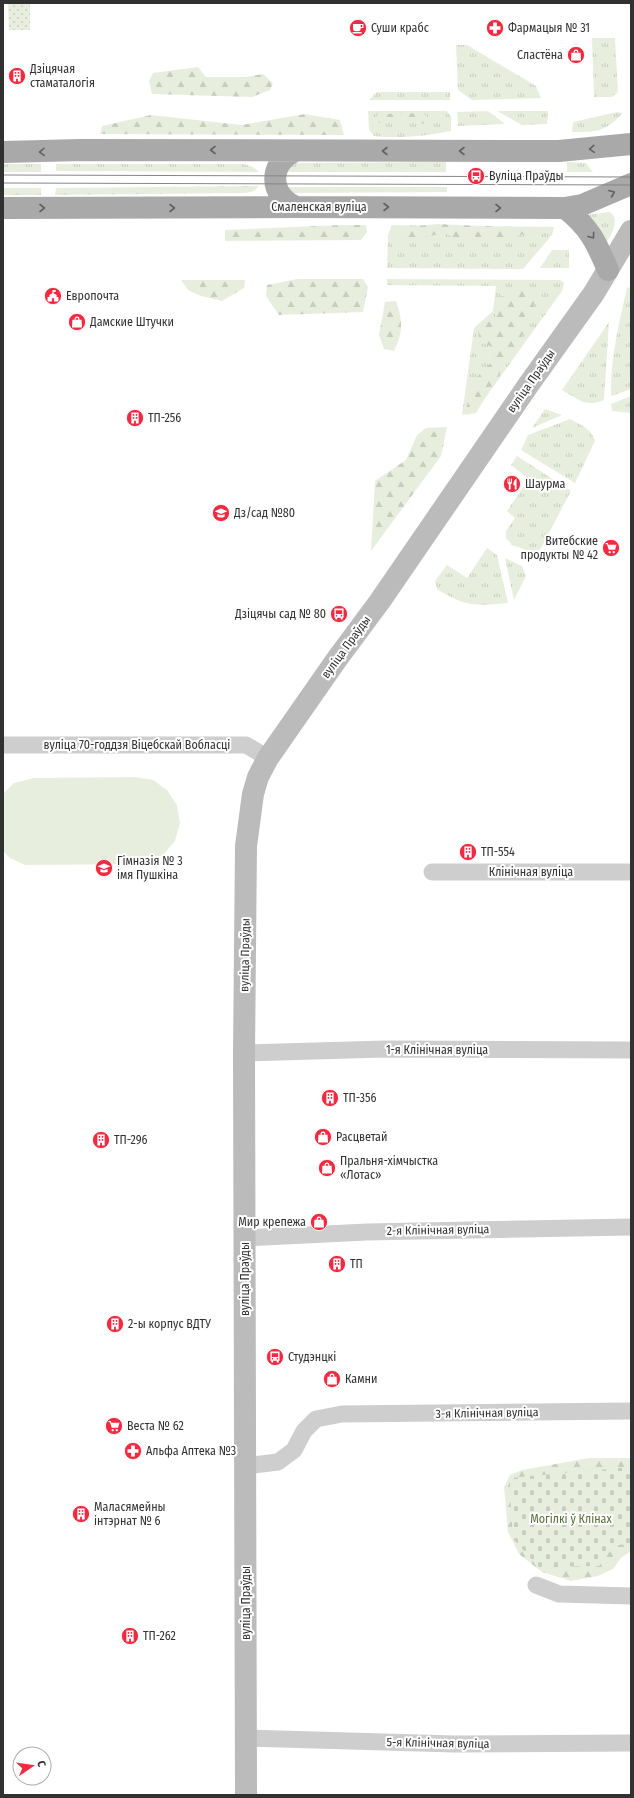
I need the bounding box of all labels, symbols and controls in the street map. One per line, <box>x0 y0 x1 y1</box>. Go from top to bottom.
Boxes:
cafe icon: Суши крабс <box>348 18 368 38</box>
pharmacy icon: Фармацыя № 31 <box>485 18 505 38</box>
place label: Суши крабс <box>371 21 429 35</box>
place label: Фармацыя № 31 <box>508 21 590 35</box>
shop icon: Сластёна <box>566 45 586 65</box>
place label: Сластёна <box>517 48 563 62</box>
place label: Дзіцячая стаматалогія <box>29 62 95 90</box>
building icon: Дзіцячая стаматалогія <box>7 66 27 86</box>
one-way arrow <box>589 144 595 153</box>
one-way arrow <box>210 146 216 154</box>
one-way arrow <box>382 147 388 155</box>
one-way arrow <box>459 147 465 155</box>
one-way arrow <box>39 148 45 156</box>
bus stop icon: Вуліца Праўды <box>466 166 486 186</box>
place label: Вуліца Праўды <box>489 169 564 183</box>
one-way arrow <box>608 189 615 197</box>
street label: Смаленская вуліца <box>271 200 367 214</box>
one-way arrow <box>383 203 389 211</box>
one-way arrow <box>39 204 45 212</box>
one-way arrow <box>169 204 175 212</box>
one-way arrow <box>495 204 501 212</box>
one-way arrow <box>587 231 594 238</box>
public building icon: Европочта <box>43 286 63 306</box>
place label: Европочта <box>66 289 119 303</box>
shop icon: Дамские Штучки <box>67 312 87 332</box>
place label: Дамские Штучки <box>89 315 174 329</box>
street label: вуліца Праўды <box>504 347 558 415</box>
building icon: ТП-256 <box>125 408 145 428</box>
place label: ТП-256 <box>148 411 181 425</box>
restaurant icon: Шаурма <box>502 474 522 494</box>
place label: Шаурма <box>525 477 566 491</box>
school or university icon: Дз/сад №80 <box>211 503 231 523</box>
place label: Дз/сад №80 <box>233 506 295 520</box>
place label: Витебские продукты № 42 <box>521 534 598 562</box>
supermarket icon: Витебские продукты № 42 <box>601 538 621 558</box>
bus stop icon: Дзіцячы сад № 80 <box>329 604 349 624</box>
place label: Дзіцячы сад № 80 <box>234 607 326 621</box>
street label: вуліца Праўды <box>319 613 373 681</box>
street label: вуліца 70-годдзя Віцебскай Вобласці <box>44 738 230 752</box>
building icon: ТП-554 <box>458 842 478 862</box>
place label: ТП-554 <box>481 845 515 859</box>
place label: Гімназія № 3 імя Пушкіна <box>117 854 183 882</box>
school or university icon: Гімназія № 3 імя Пушкіна <box>94 858 114 878</box>
street label: Клінічная вуліца <box>489 865 573 879</box>
street label: вуліца Праўды <box>237 918 253 992</box>
street label: 1-я Клінічная вуліца <box>386 1043 488 1057</box>
building icon: ТП-356 <box>320 1088 340 1108</box>
place label: ТП-356 <box>343 1091 376 1105</box>
shop icon: Расцветай <box>313 1127 333 1147</box>
building icon: ТП-296 <box>91 1130 111 1150</box>
place label: Расцветай <box>336 1130 387 1144</box>
place label: ТП-296 <box>114 1133 148 1147</box>
place label: Пральня-хімчыстка «Лотас» <box>340 1154 438 1182</box>
shop icon: Пральня-хімчыстка «Лотас» <box>317 1158 337 1178</box>
shop icon: Мир крепежа <box>309 1212 329 1232</box>
place label: Мир крепежа <box>238 1215 306 1229</box>
street label: 2-я Клінічная вуліца <box>386 1222 490 1238</box>
street label: вуліца Праўды <box>238 1242 252 1316</box>
building icon: ТП <box>327 1254 347 1274</box>
place label: ТП <box>350 1257 363 1271</box>
building icon: 2-ы корпус ВДТУ <box>105 1314 125 1334</box>
place label: 2-ы корпус ВДТУ <box>128 1317 211 1331</box>
bus stop icon: Студэнцкі <box>265 1347 285 1367</box>
place label: Студэнцкі <box>288 1350 336 1364</box>
shop icon: Камни <box>322 1369 342 1389</box>
place label: Камни <box>345 1372 377 1386</box>
street label: 3-я Клінічная вуліца <box>435 1405 539 1421</box>
supermarket icon: Веста № 62 <box>104 1416 124 1436</box>
place label: Веста № 62 <box>127 1419 184 1433</box>
pharmacy icon: Альфа Аптека №3 <box>123 1441 143 1461</box>
place label: Альфа Аптека №3 <box>146 1444 236 1458</box>
place label: Маласямейны інтэрнат № 6 <box>94 1500 166 1528</box>
building icon: Маласямейны інтэрнат № 6 <box>71 1504 91 1524</box>
park label: Могілкі ў Клінах <box>530 1512 612 1526</box>
street label: вуліца Праўды <box>239 1566 253 1640</box>
building icon: ТП-262 <box>120 1626 140 1646</box>
place label: ТП-262 <box>143 1629 176 1643</box>
street label: 5-я Клінічная вуліца <box>386 1735 490 1751</box>
north arrow <box>12 1746 52 1786</box>
text: С <box>34 1760 48 1768</box>

